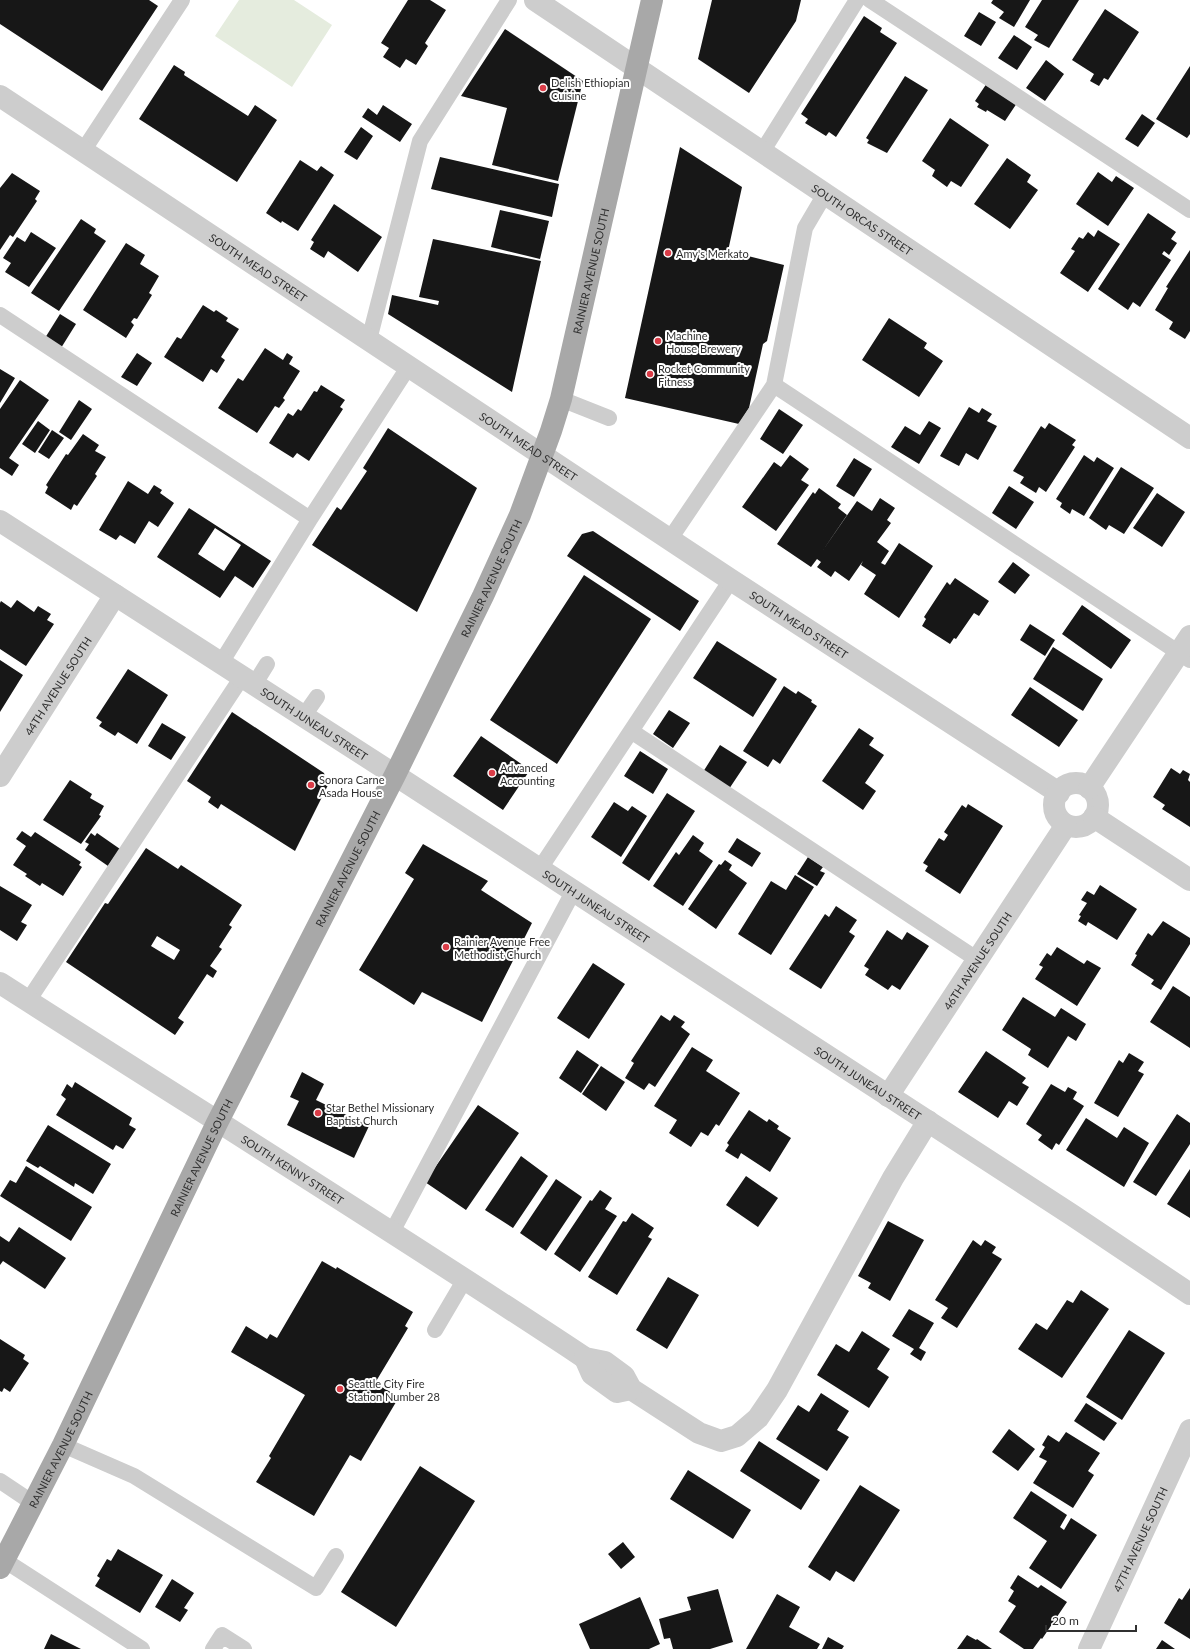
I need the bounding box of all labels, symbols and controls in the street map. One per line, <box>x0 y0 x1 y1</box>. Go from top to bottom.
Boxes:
place label: Delish Ethiopian Cuisine <box>551 76 630 102</box>
marker: Delish Ethiopian Cuisine <box>538 83 548 93</box>
street label: SOUTH ORCAS STREET <box>810 181 916 258</box>
street label: RAINIER AVENUE SOUTH <box>570 207 611 335</box>
street label: SOUTH MEAD STREET <box>207 230 310 304</box>
place label: Amy's Merkato <box>676 247 749 260</box>
marker: Amy's Merkato <box>663 248 673 258</box>
place label: Machine House Brewery <box>666 329 741 355</box>
marker: Machine House Brewery <box>653 336 663 346</box>
place label: Rocket Community Fitness <box>658 362 750 388</box>
marker: Rocket Community Fitness <box>645 369 655 379</box>
street label: SOUTH MEAD STREET <box>477 409 580 483</box>
street label: RAINIER AVENUE SOUTH <box>457 517 524 639</box>
street label: SOUTH MEAD STREET <box>748 588 851 661</box>
street label: 44TH AVENUE SOUTH <box>21 634 94 737</box>
street label: SOUTH JUNEAU STREET <box>259 684 371 763</box>
place label: Advanced Accounting <box>500 761 555 787</box>
marker: Advanced Accounting <box>487 768 497 778</box>
place label: Sonora Carne Asada House <box>319 773 385 799</box>
marker: Sonora Carne Asada House <box>306 780 316 790</box>
street label: RAINIER AVENUE SOUTH <box>312 808 382 929</box>
street label: SOUTH JUNEAU STREET <box>541 867 653 946</box>
street label: 46TH AVENUE SOUTH <box>940 909 1014 1012</box>
place label: Rainier Avenue Free Methodist Church <box>454 935 550 961</box>
marker: Rainier Avenue Free Methodist Church <box>441 942 451 952</box>
street label: SOUTH JUNEAU STREET <box>812 1043 924 1122</box>
street label: RAINIER AVENUE SOUTH <box>167 1097 235 1218</box>
place label: Star Bethel Missionary Baptist Church <box>326 1101 435 1127</box>
marker: Star Bethel Missionary Baptist Church <box>313 1108 323 1118</box>
street label: SOUTH KENNY STREET <box>239 1132 347 1207</box>
place label: Seattle City Fire Station Number 28 <box>348 1377 440 1403</box>
marker: Seattle City Fire Station Number 28 <box>335 1384 345 1394</box>
street label: RAINIER AVENUE SOUTH <box>25 1389 94 1510</box>
street label: 47TH AVENUE SOUTH <box>1110 1485 1170 1594</box>
scale bar <box>1046 1607 1136 1633</box>
text: 20 m <box>1052 1613 1079 1628</box>

